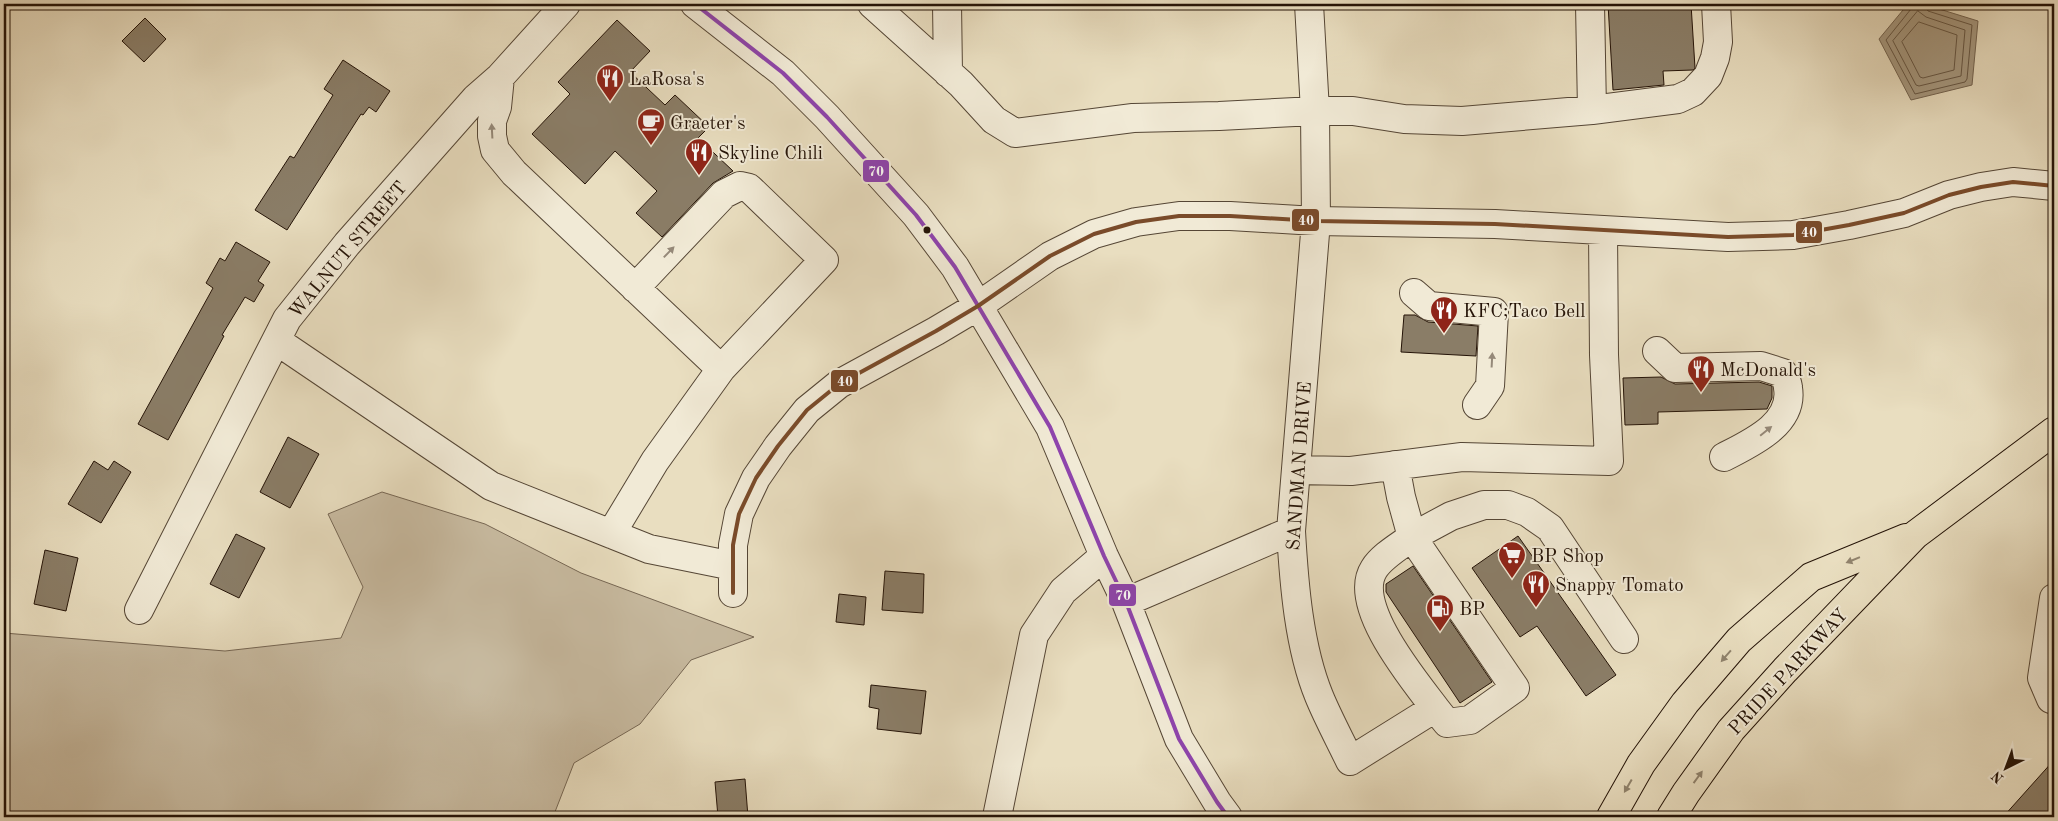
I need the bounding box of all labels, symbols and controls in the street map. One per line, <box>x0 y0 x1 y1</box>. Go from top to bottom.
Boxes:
restaurant icon: LaRosa's <box>595 63 625 102</box>
place label: LaRosa's <box>629 71 705 90</box>
cafe icon: Graeter's <box>636 107 666 146</box>
place label: Graeter's <box>670 115 746 134</box>
one-way arrow <box>488 122 496 138</box>
restaurant icon: Skyline Chili <box>684 137 714 176</box>
place label: Skyline Chili <box>718 145 823 164</box>
line badge: 70 <box>862 159 890 183</box>
text: 70 <box>868 165 884 179</box>
street label: WALNUT STREET <box>286 179 411 323</box>
line badge: 40 <box>1291 208 1320 232</box>
text: 40 <box>1298 214 1314 228</box>
line badge: 40 <box>1795 220 1823 244</box>
unlabelled marker <box>922 225 932 235</box>
text: 40 <box>1801 226 1817 240</box>
one-way arrow <box>663 247 675 259</box>
restaurant icon: KFC;Taco Bell <box>1429 295 1459 334</box>
place label: KFC;Taco Bell <box>1463 303 1585 322</box>
one-way arrow <box>1488 352 1496 368</box>
restaurant icon: McDonald's <box>1686 354 1716 393</box>
place label: McDonald's <box>1720 362 1816 381</box>
line badge: 40 <box>830 369 859 393</box>
text: 40 <box>837 375 853 389</box>
street label: SANDMAN DRIVE <box>1285 381 1316 551</box>
one-way arrow <box>1759 426 1772 437</box>
supermarket icon: BP Shop <box>1497 540 1527 579</box>
place label: BP Shop <box>1531 548 1604 567</box>
one-way arrow <box>1846 556 1860 564</box>
restaurant icon: Snappy Tomato <box>1521 569 1551 608</box>
place label: Snappy Tomato <box>1555 577 1684 596</box>
line badge: 70 <box>1108 583 1137 607</box>
text: 70 <box>1115 589 1131 603</box>
fuel station icon: BP <box>1425 593 1455 632</box>
place label: BP <box>1459 601 1485 620</box>
street label: PRIDE PARKWAY <box>1726 606 1852 739</box>
one-way arrow <box>1720 650 1731 663</box>
north arrow <box>1980 744 2030 794</box>
text: N <box>1989 768 2007 786</box>
one-way arrow <box>1693 770 1703 783</box>
one-way arrow <box>1624 780 1633 793</box>

